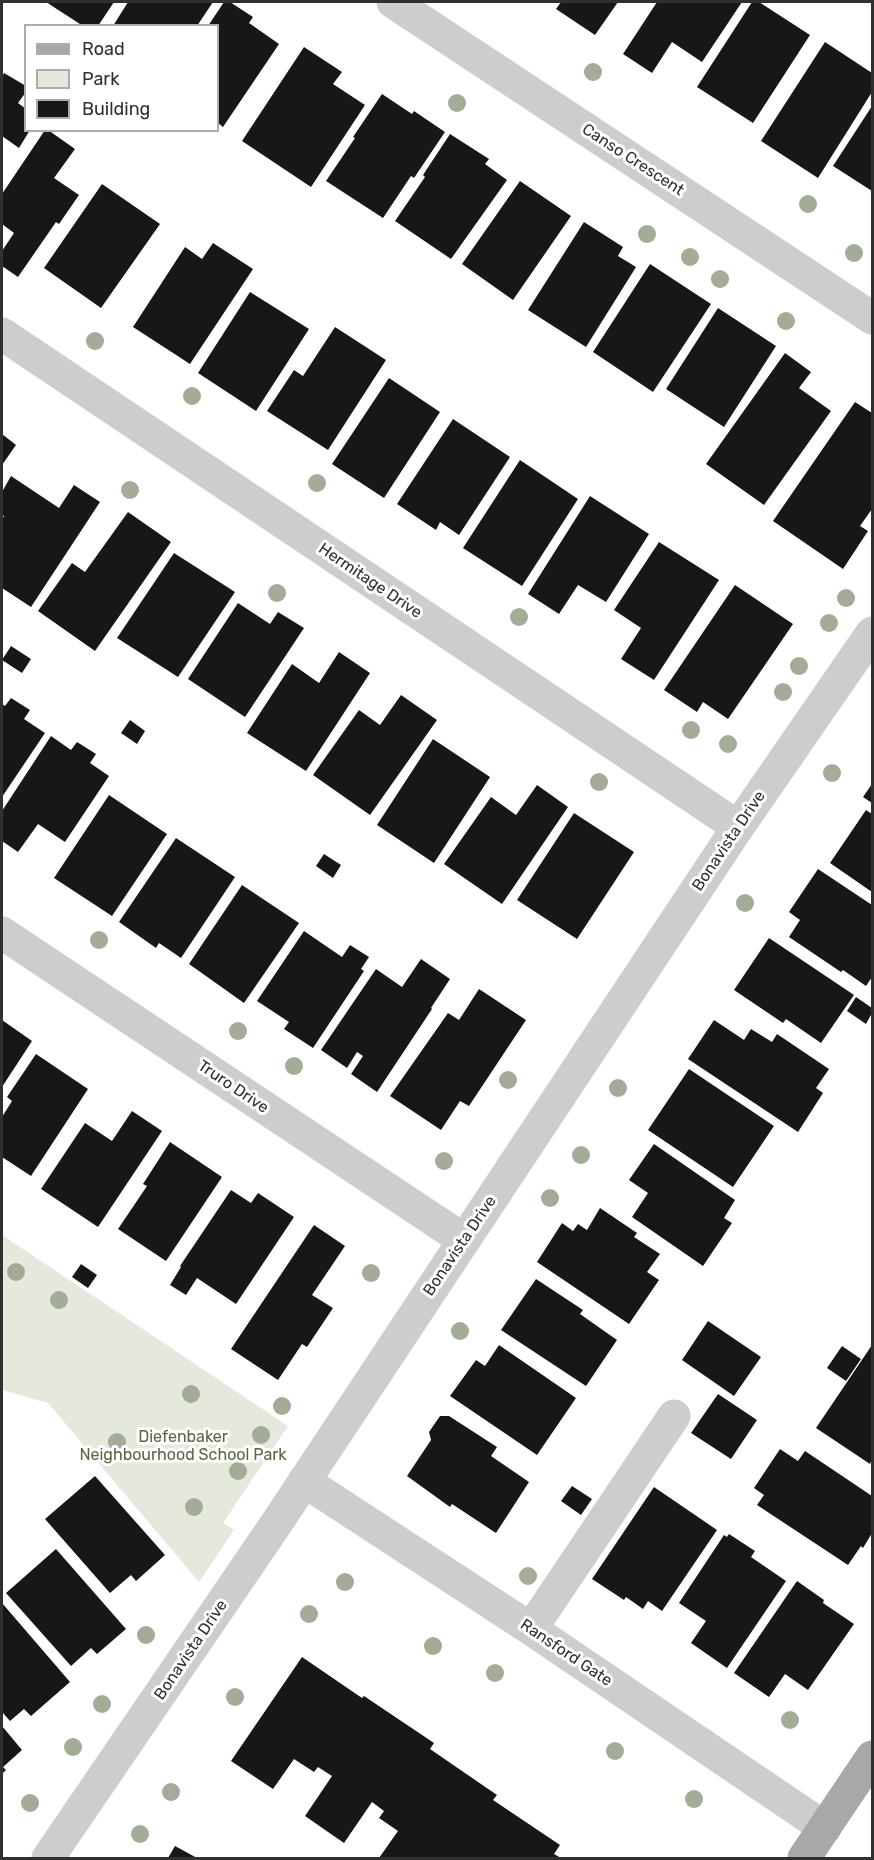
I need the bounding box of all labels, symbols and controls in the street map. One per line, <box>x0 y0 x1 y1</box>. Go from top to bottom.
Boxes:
legend <box>24 24 219 132</box>
text: Road <box>82 38 125 60</box>
text: Park <box>82 68 119 90</box>
text: Building <box>82 98 150 120</box>
street label: Canso Crescent <box>578 120 688 200</box>
street label: Hermitage Drive <box>315 539 425 623</box>
street label: Bonavista Drive <box>688 787 770 895</box>
street label: Truro Drive <box>194 1056 272 1118</box>
street label: Bonavista Drive <box>419 1192 501 1300</box>
park label: Diefenbaker Neighbourhood School Park <box>79 1427 287 1465</box>
street label: Bonavista Drive <box>150 1596 232 1704</box>
street label: Ransford Gate <box>516 1615 616 1691</box>

